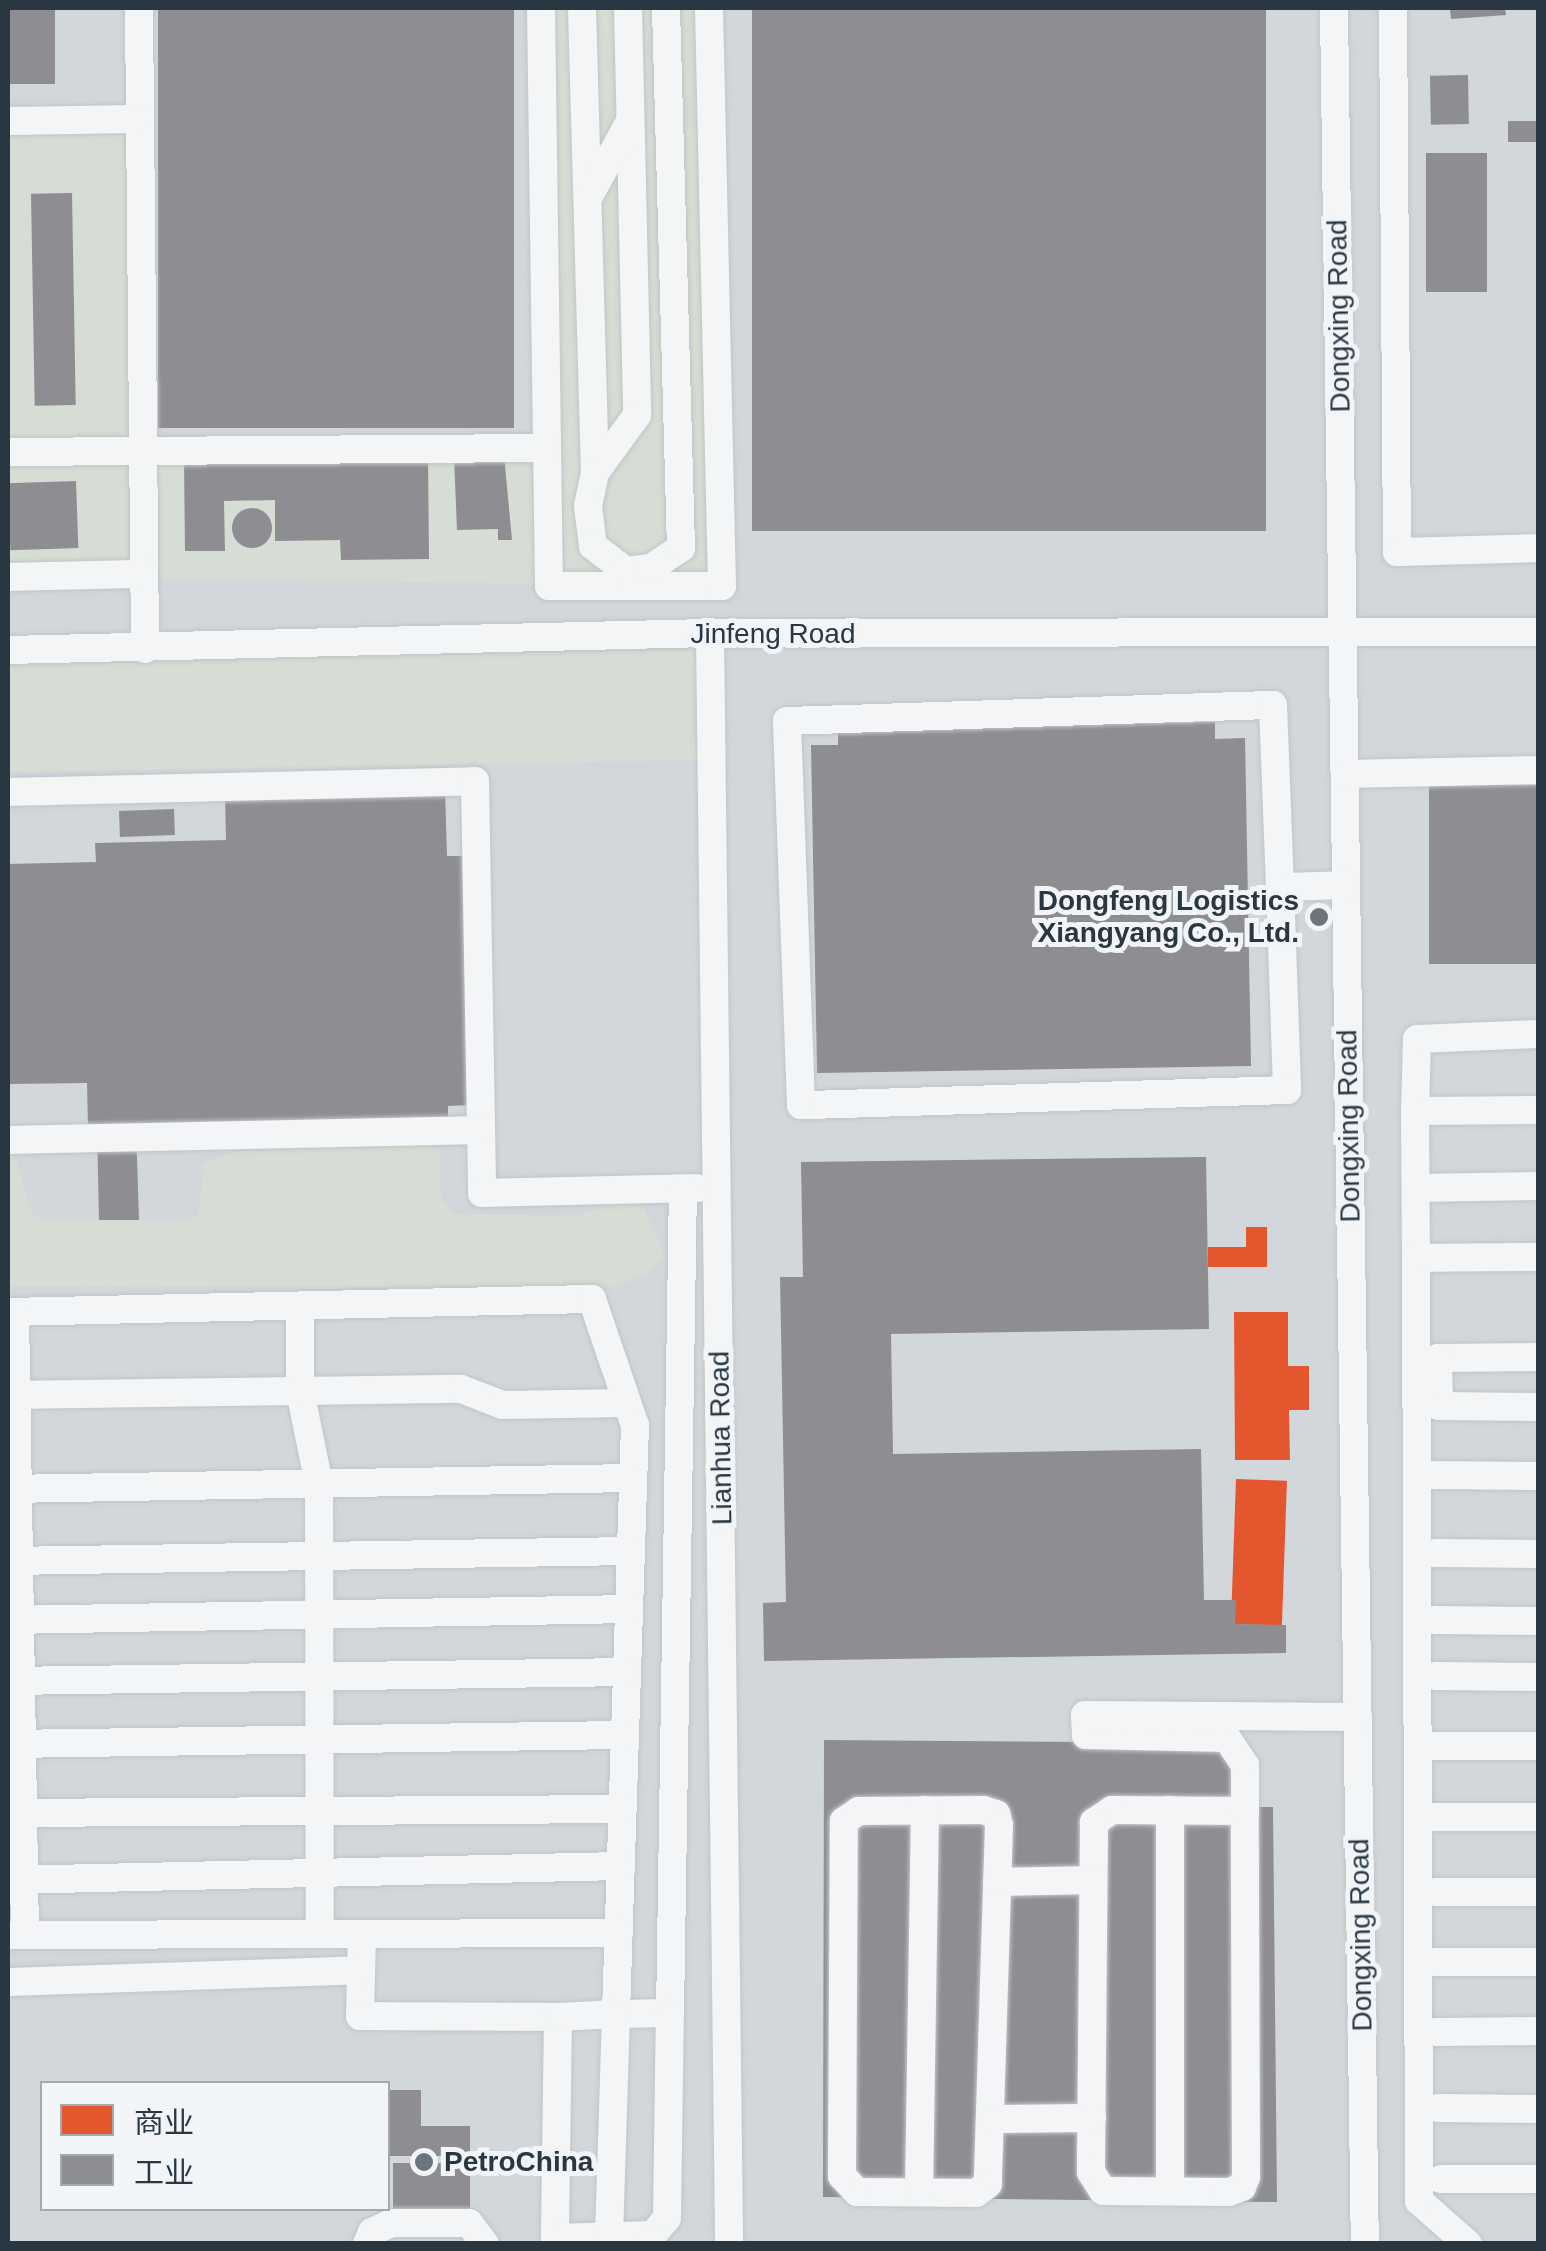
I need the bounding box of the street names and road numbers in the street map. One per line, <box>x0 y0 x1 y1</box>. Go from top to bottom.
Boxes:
street label: Dongxing Road <box>1321 219 1357 413</box>
street label: Jinfeng Road <box>690 617 856 651</box>
street label: Dongxing Road <box>1331 1029 1367 1223</box>
street label: Lianhua Road <box>703 1351 739 1525</box>
street label: Dongxing Road <box>1343 1838 1379 2032</box>

